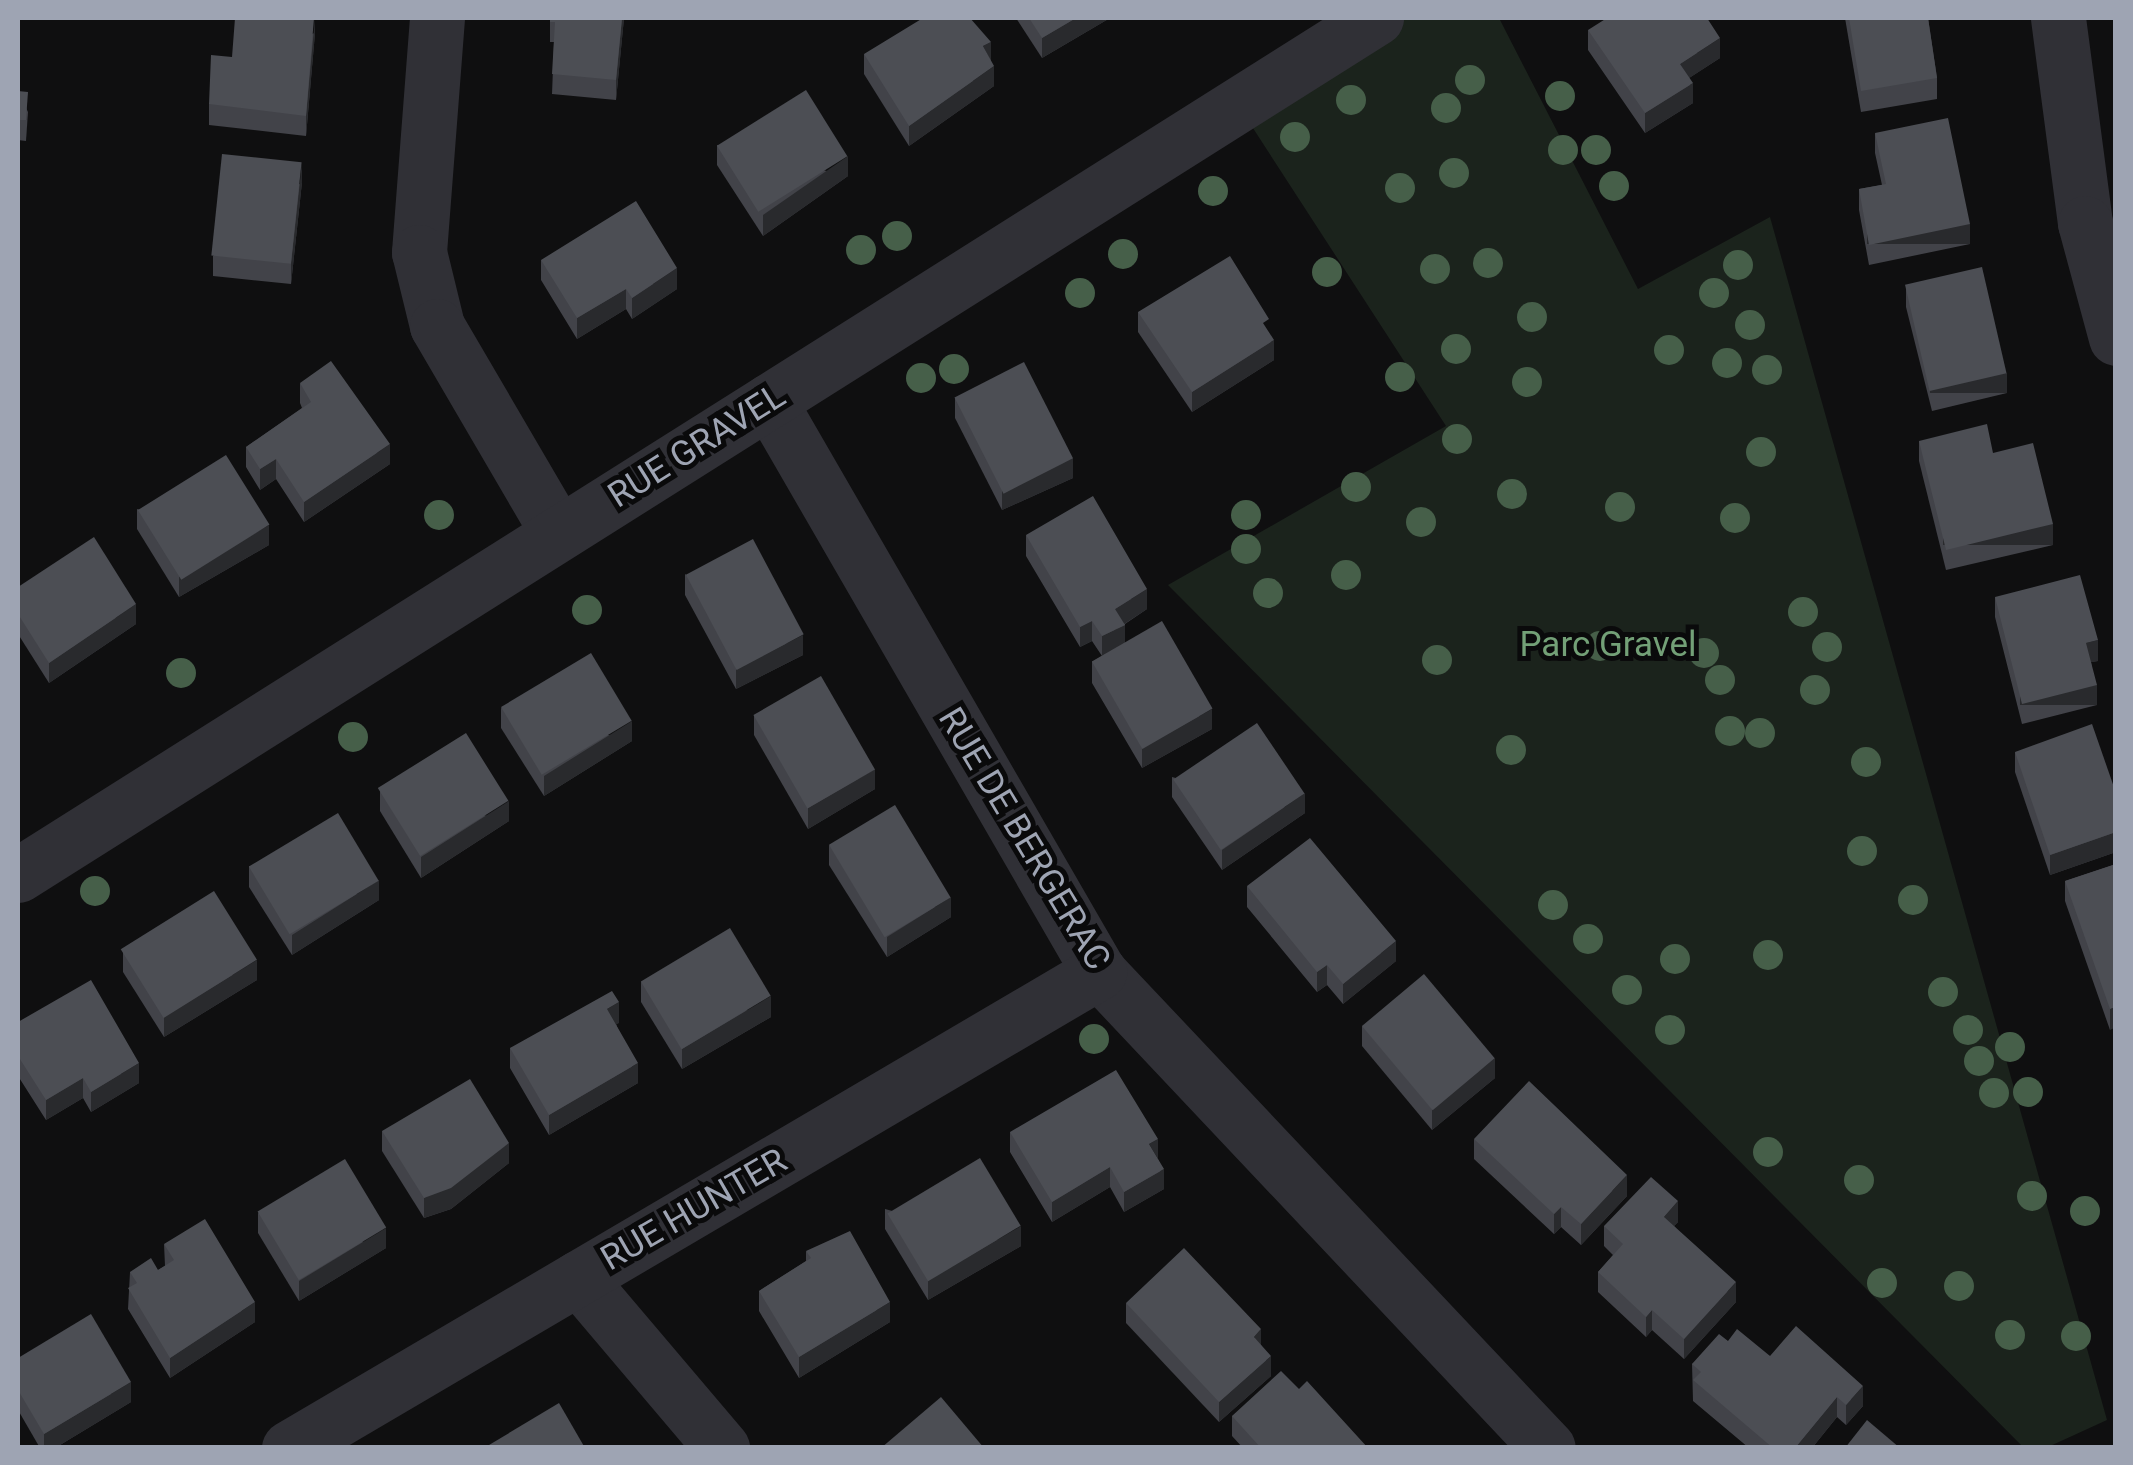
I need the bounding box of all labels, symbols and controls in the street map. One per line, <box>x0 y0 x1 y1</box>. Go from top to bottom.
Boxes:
street label: RUE GRAVEL <box>601 375 793 517</box>
park label: Parc Gravel <box>1519 624 1697 666</box>
street label: RUE DE BERGERAC <box>929 700 1119 978</box>
street label: RUE HUNTER <box>594 1140 794 1280</box>

